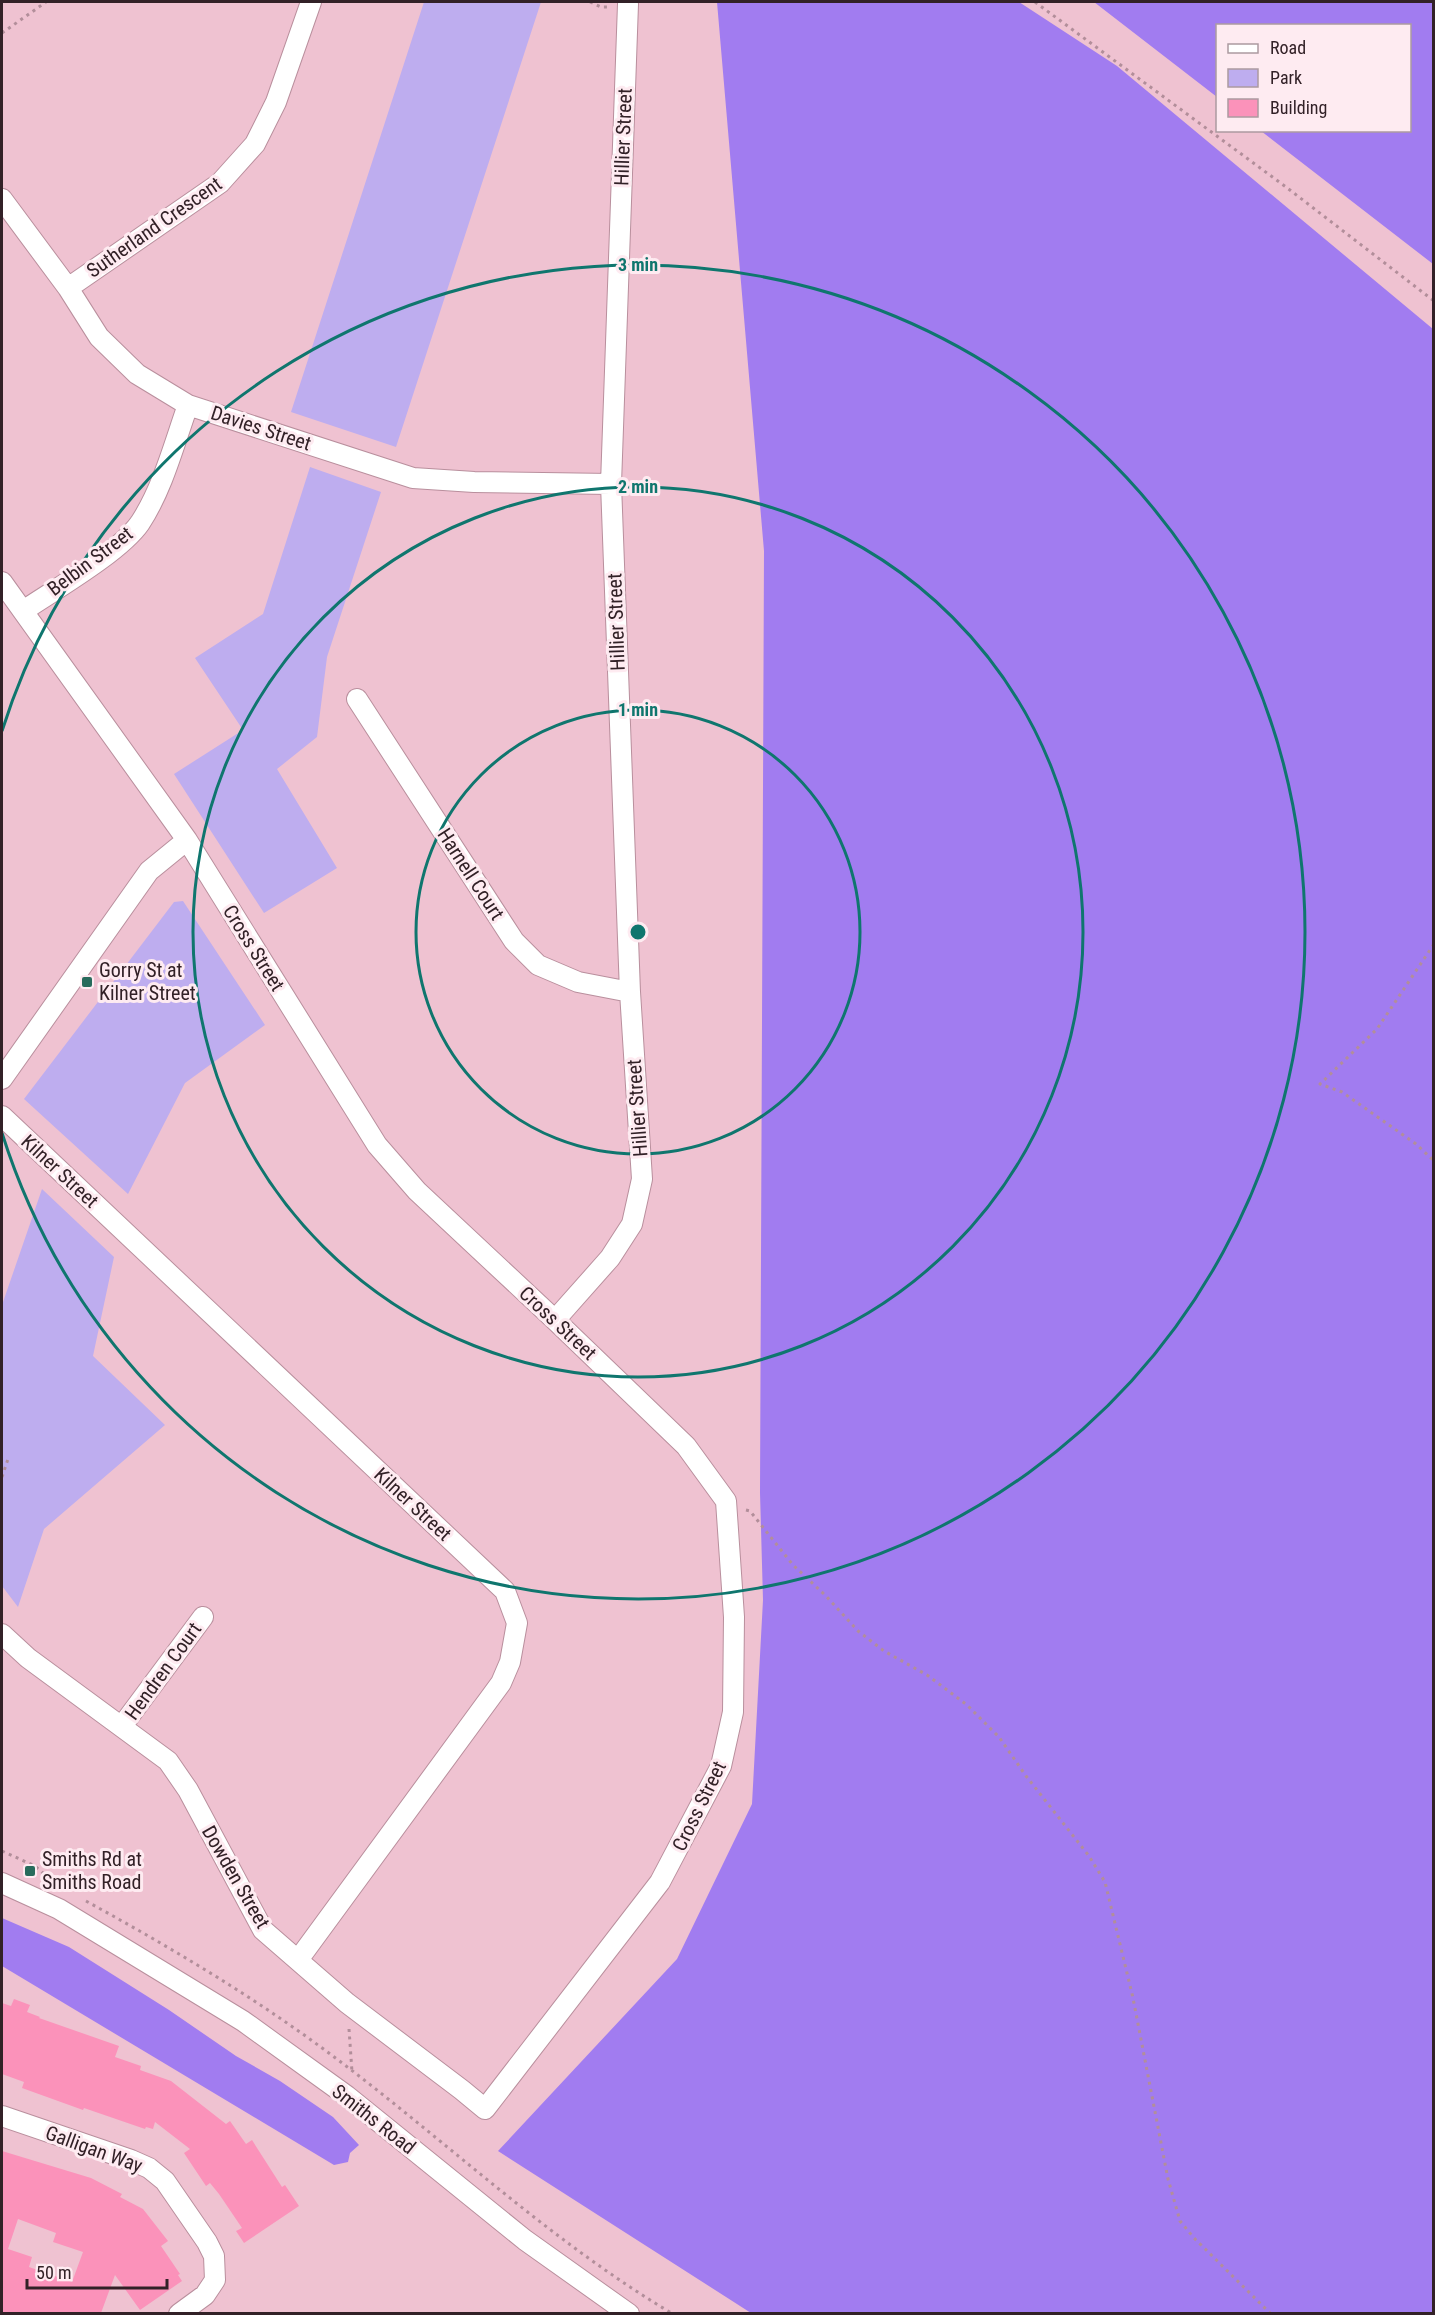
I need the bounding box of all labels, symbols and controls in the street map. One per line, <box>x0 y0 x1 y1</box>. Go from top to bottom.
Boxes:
legend <box>1216 24 1411 132</box>
text: Road <box>1270 37 1306 58</box>
text: Park <box>1270 67 1302 88</box>
street label: Hillier Street <box>609 88 637 186</box>
text: Building <box>1270 97 1327 118</box>
street label: Sutherland Crescent <box>82 171 226 283</box>
text: 3 min <box>618 254 658 275</box>
street label: Davies Street <box>208 401 314 455</box>
text: 2 min <box>618 476 658 497</box>
street label: Belbin Street <box>43 521 137 601</box>
street label: Hillier Street <box>602 573 630 671</box>
text: 1 min <box>618 699 658 720</box>
street label: Harnell Court <box>432 824 510 924</box>
street label: Cross Street <box>218 901 290 996</box>
centre of rings <box>628 922 648 942</box>
place label: Gorry St at Kilner Street <box>99 958 196 1005</box>
marker: Gorry St at Kilner Street <box>80 975 94 989</box>
street label: Hillier Street <box>622 1058 652 1158</box>
street label: Kilner Street <box>16 1129 104 1213</box>
street label: Cross Street <box>514 1281 602 1365</box>
street label: Kilner Street <box>369 1462 457 1546</box>
street label: Hendren Court <box>120 1618 206 1724</box>
street label: Cross Street <box>667 1757 731 1855</box>
street label: Dowden Street <box>197 1821 275 1933</box>
place label: Smiths Rd at Smiths Road <box>42 1847 142 1894</box>
marker: Smiths Rd at Smiths Road <box>23 1864 37 1878</box>
street label: Smiths Road <box>327 2079 421 2159</box>
street label: Galligan Way <box>42 2120 146 2178</box>
scale bar <box>27 2252 166 2290</box>
text: 50 m <box>36 2262 71 2283</box>

